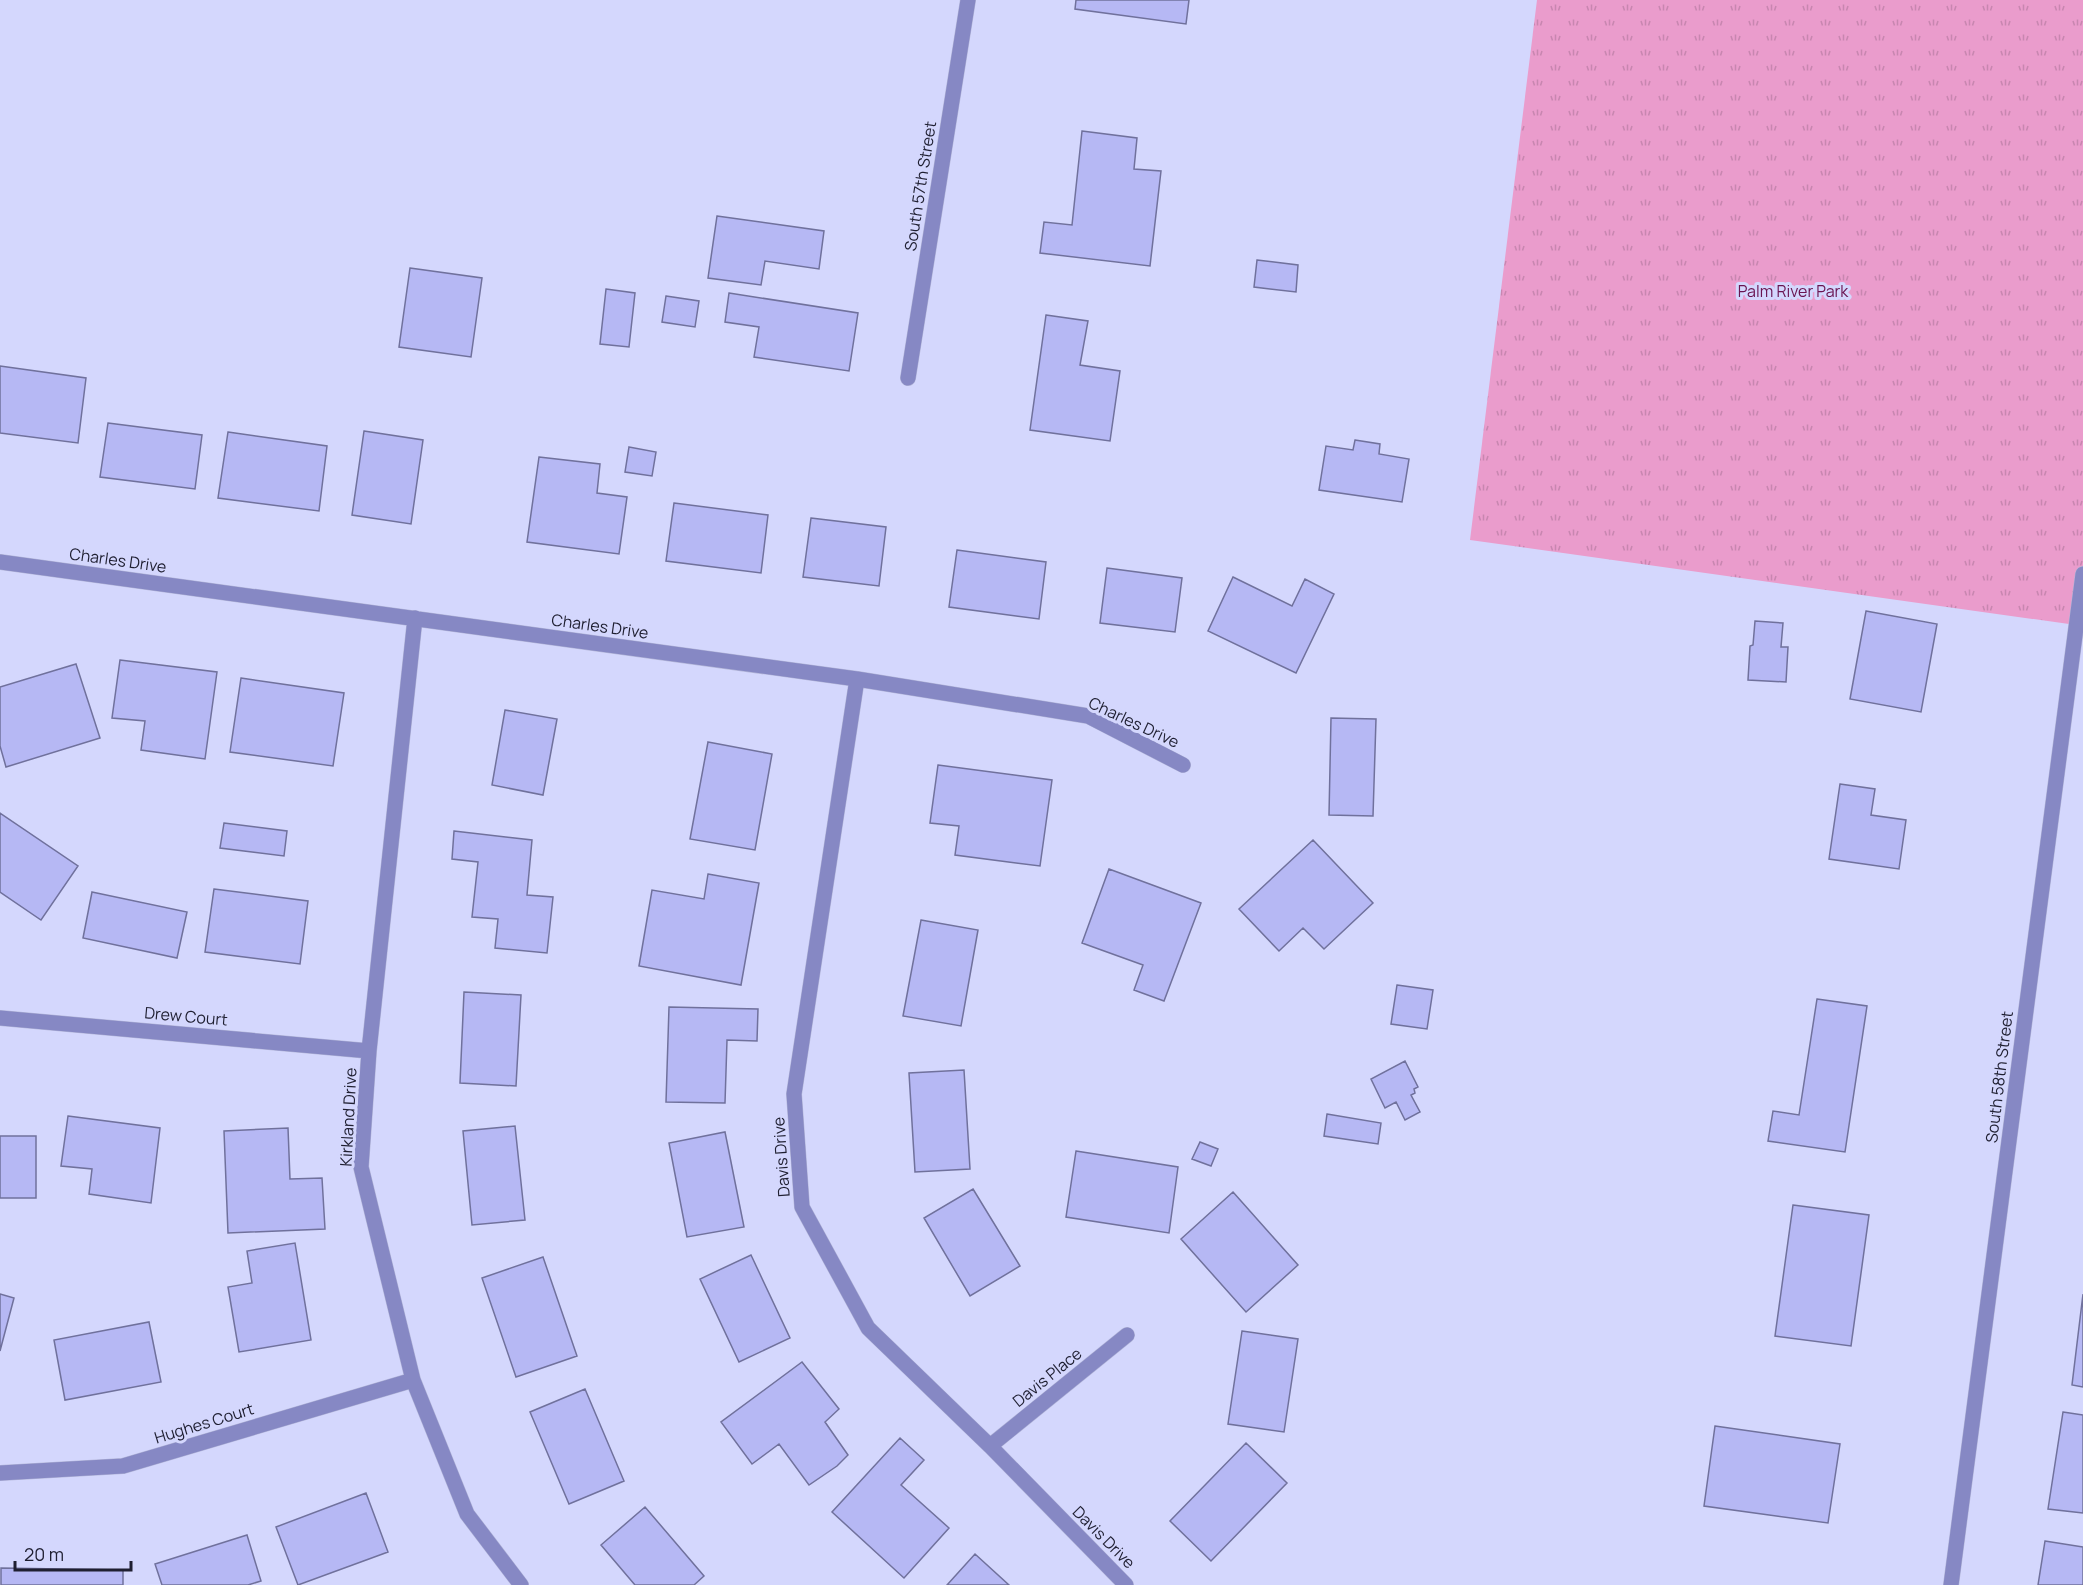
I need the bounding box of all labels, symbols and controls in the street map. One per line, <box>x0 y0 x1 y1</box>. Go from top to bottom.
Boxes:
street label: South 57th Street <box>899 119 941 253</box>
park label: Palm River Park <box>1738 280 1849 302</box>
street label: Charles Drive <box>68 542 168 578</box>
street label: Charles Drive <box>550 608 650 644</box>
street label: Charles Drive <box>1085 691 1183 753</box>
street label: Drew Court <box>143 1001 229 1031</box>
street label: South 58th Street <box>1980 1010 2018 1144</box>
street label: Kirkland Drive <box>334 1067 362 1167</box>
street label: Davis Drive <box>767 1116 795 1198</box>
street label: Davis Place <box>1008 1342 1086 1412</box>
street label: Hughes Court <box>152 1397 256 1449</box>
street label: Davis Drive <box>1068 1501 1140 1573</box>
scale bar <box>15 1534 130 1572</box>
text: 20 m <box>24 1542 64 1566</box>

